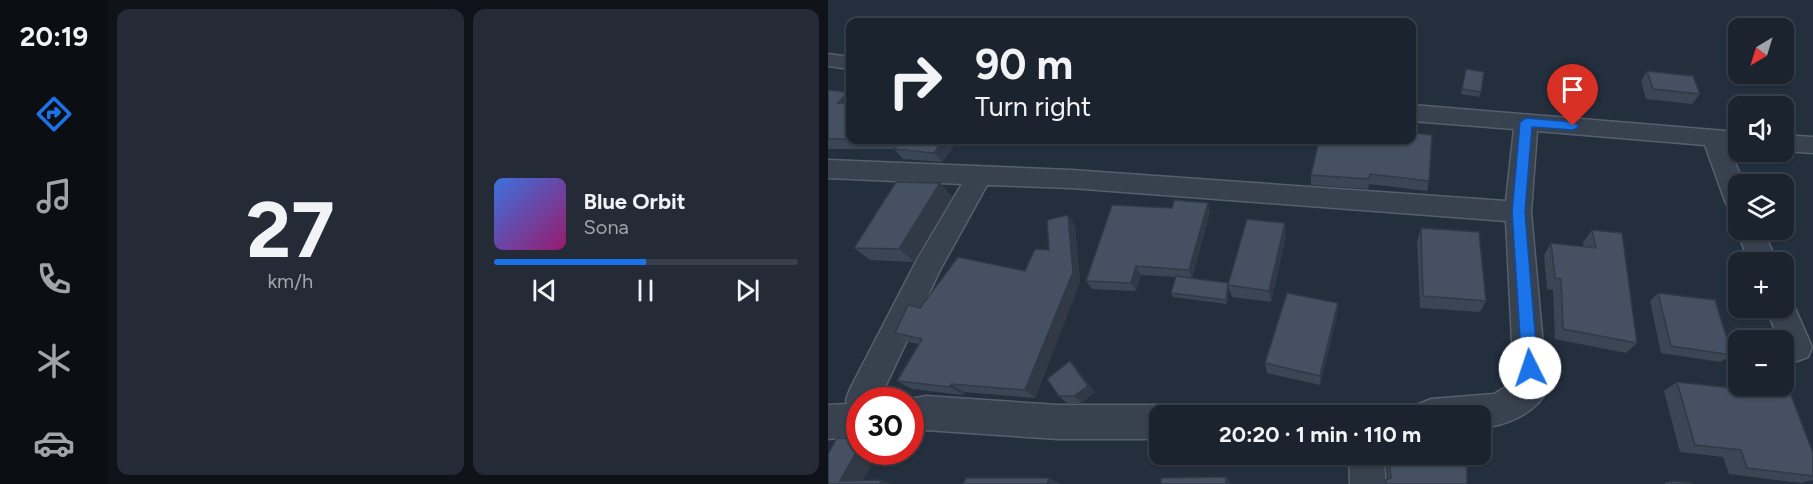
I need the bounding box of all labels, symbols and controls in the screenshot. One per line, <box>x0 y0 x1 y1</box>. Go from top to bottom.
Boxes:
north arrow <box>1728 18 1794 84</box>
map controls <box>1728 18 1794 396</box>
text: 20:19 <box>20 20 88 53</box>
text: 90 m <box>975 39 1073 90</box>
icon: right <box>876 42 954 120</box>
pin <box>1547 64 1598 126</box>
icon: arrive <box>1556 73 1589 106</box>
text: Turn right <box>975 90 1091 123</box>
icon: directions <box>33 93 75 135</box>
button: sound <box>1728 96 1794 162</box>
button: layers <box>1728 174 1794 240</box>
icon: music <box>33 175 75 217</box>
text: 27 <box>246 183 335 277</box>
text: Blue Orbit <box>584 188 686 215</box>
text: Sona <box>584 215 629 239</box>
button: + <box>1728 252 1794 318</box>
icon: phone <box>33 258 75 300</box>
text: km/h <box>267 269 313 293</box>
icon: previous <box>528 274 561 307</box>
icon: pause <box>629 274 662 307</box>
icon: next <box>731 274 764 307</box>
button: − <box>1728 330 1794 396</box>
position arrow <box>1498 336 1562 400</box>
icon: climate <box>33 340 75 382</box>
speed limit sign: 30 <box>846 387 924 465</box>
text: 20:20 · 1 min · 110 m <box>1219 421 1421 448</box>
icon: car <box>33 422 75 464</box>

